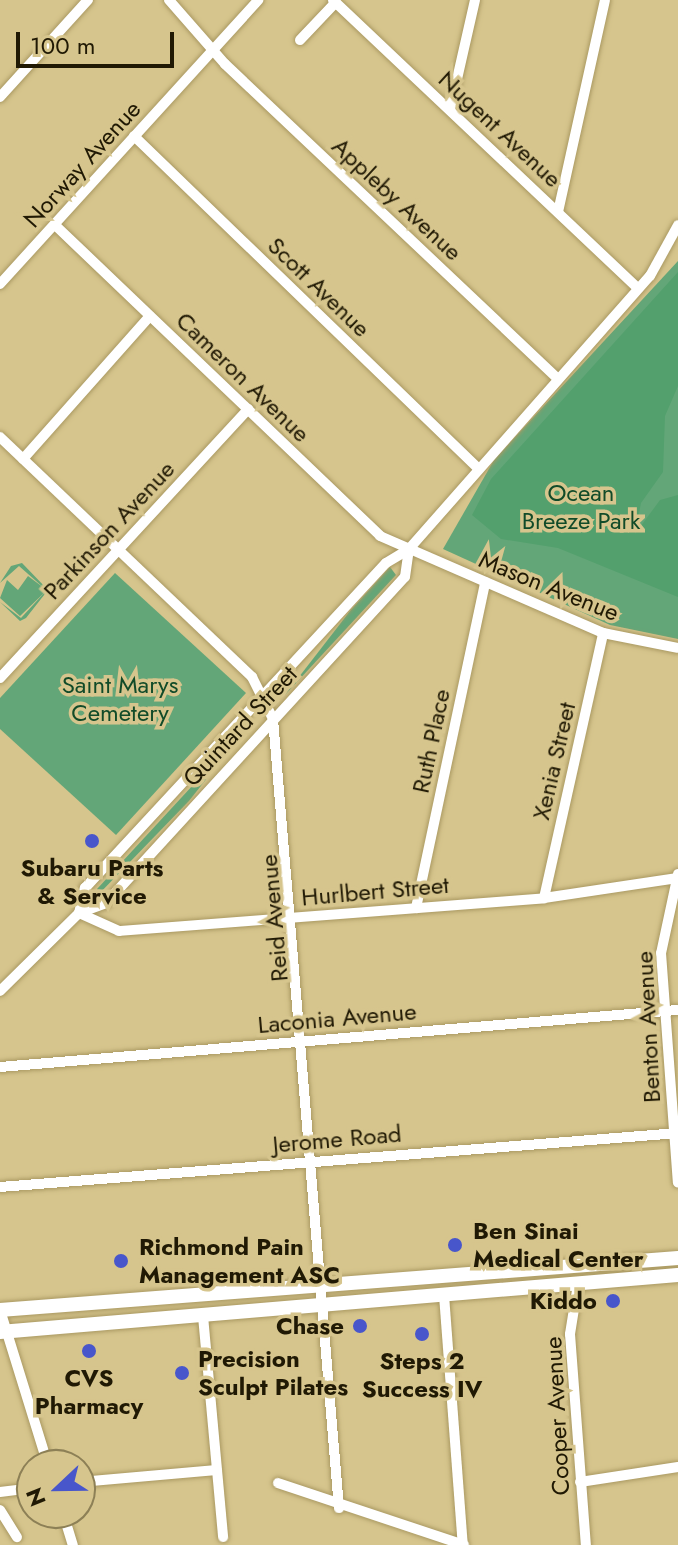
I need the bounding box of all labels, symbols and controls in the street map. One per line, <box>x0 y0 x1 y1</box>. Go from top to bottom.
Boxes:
scale bar <box>20 16 178 66</box>
text: 100 m <box>30 28 96 63</box>
street label: Nugent Avenue <box>433 65 567 193</box>
street label: Norway Avenue <box>17 95 147 233</box>
street label: Appleby Avenue <box>326 132 468 266</box>
street label: Scott Avenue <box>262 231 376 343</box>
street label: Cameron Avenue <box>170 306 316 448</box>
street label: Parkinson Avenue <box>37 455 181 605</box>
park label: Ocean Breeze Park <box>522 479 640 535</box>
street label: Mason Avenue <box>475 545 623 627</box>
street label: Quintard Street <box>177 660 303 792</box>
park label: Saint Marys Cemetery <box>62 671 178 727</box>
street label: Ruth Place <box>406 686 456 796</box>
street label: Xenia Street <box>526 699 582 823</box>
marker: Subaru Parts & Service <box>83 832 101 850</box>
street label: Reid Avenue <box>254 853 294 983</box>
place label: Subaru Parts & Service <box>20 854 164 910</box>
street label: Hurlbert Street <box>300 870 450 912</box>
street label: Benton Avenue <box>630 950 666 1104</box>
street label: Laconia Avenue <box>256 997 418 1039</box>
street label: Jerome Road <box>271 1119 403 1159</box>
place label: Ben Sinai Medical Center <box>473 1217 644 1273</box>
place label: Richmond Pain Management ASC <box>139 1233 340 1289</box>
marker: Ben Sinai Medical Center <box>444 1234 466 1256</box>
marker: Richmond Pain Management ASC <box>110 1250 132 1272</box>
place label: Kiddo <box>530 1287 597 1315</box>
marker: Kiddo <box>604 1292 622 1310</box>
place label: Chase <box>276 1312 344 1340</box>
marker: Chase <box>351 1317 369 1335</box>
marker: Steps 2 Success IV <box>413 1325 431 1343</box>
street label: Cooper Avenue <box>538 1336 576 1496</box>
marker: CVS Pharmacy <box>80 1342 98 1360</box>
place label: Precision Sculpt Pilates <box>198 1345 348 1401</box>
place label: Steps 2 Success IV <box>362 1347 482 1403</box>
place label: CVS Pharmacy <box>35 1364 143 1420</box>
marker: Precision Sculpt Pilates <box>173 1364 191 1382</box>
north arrow <box>16 1449 96 1529</box>
text: N <box>17 1483 54 1511</box>

